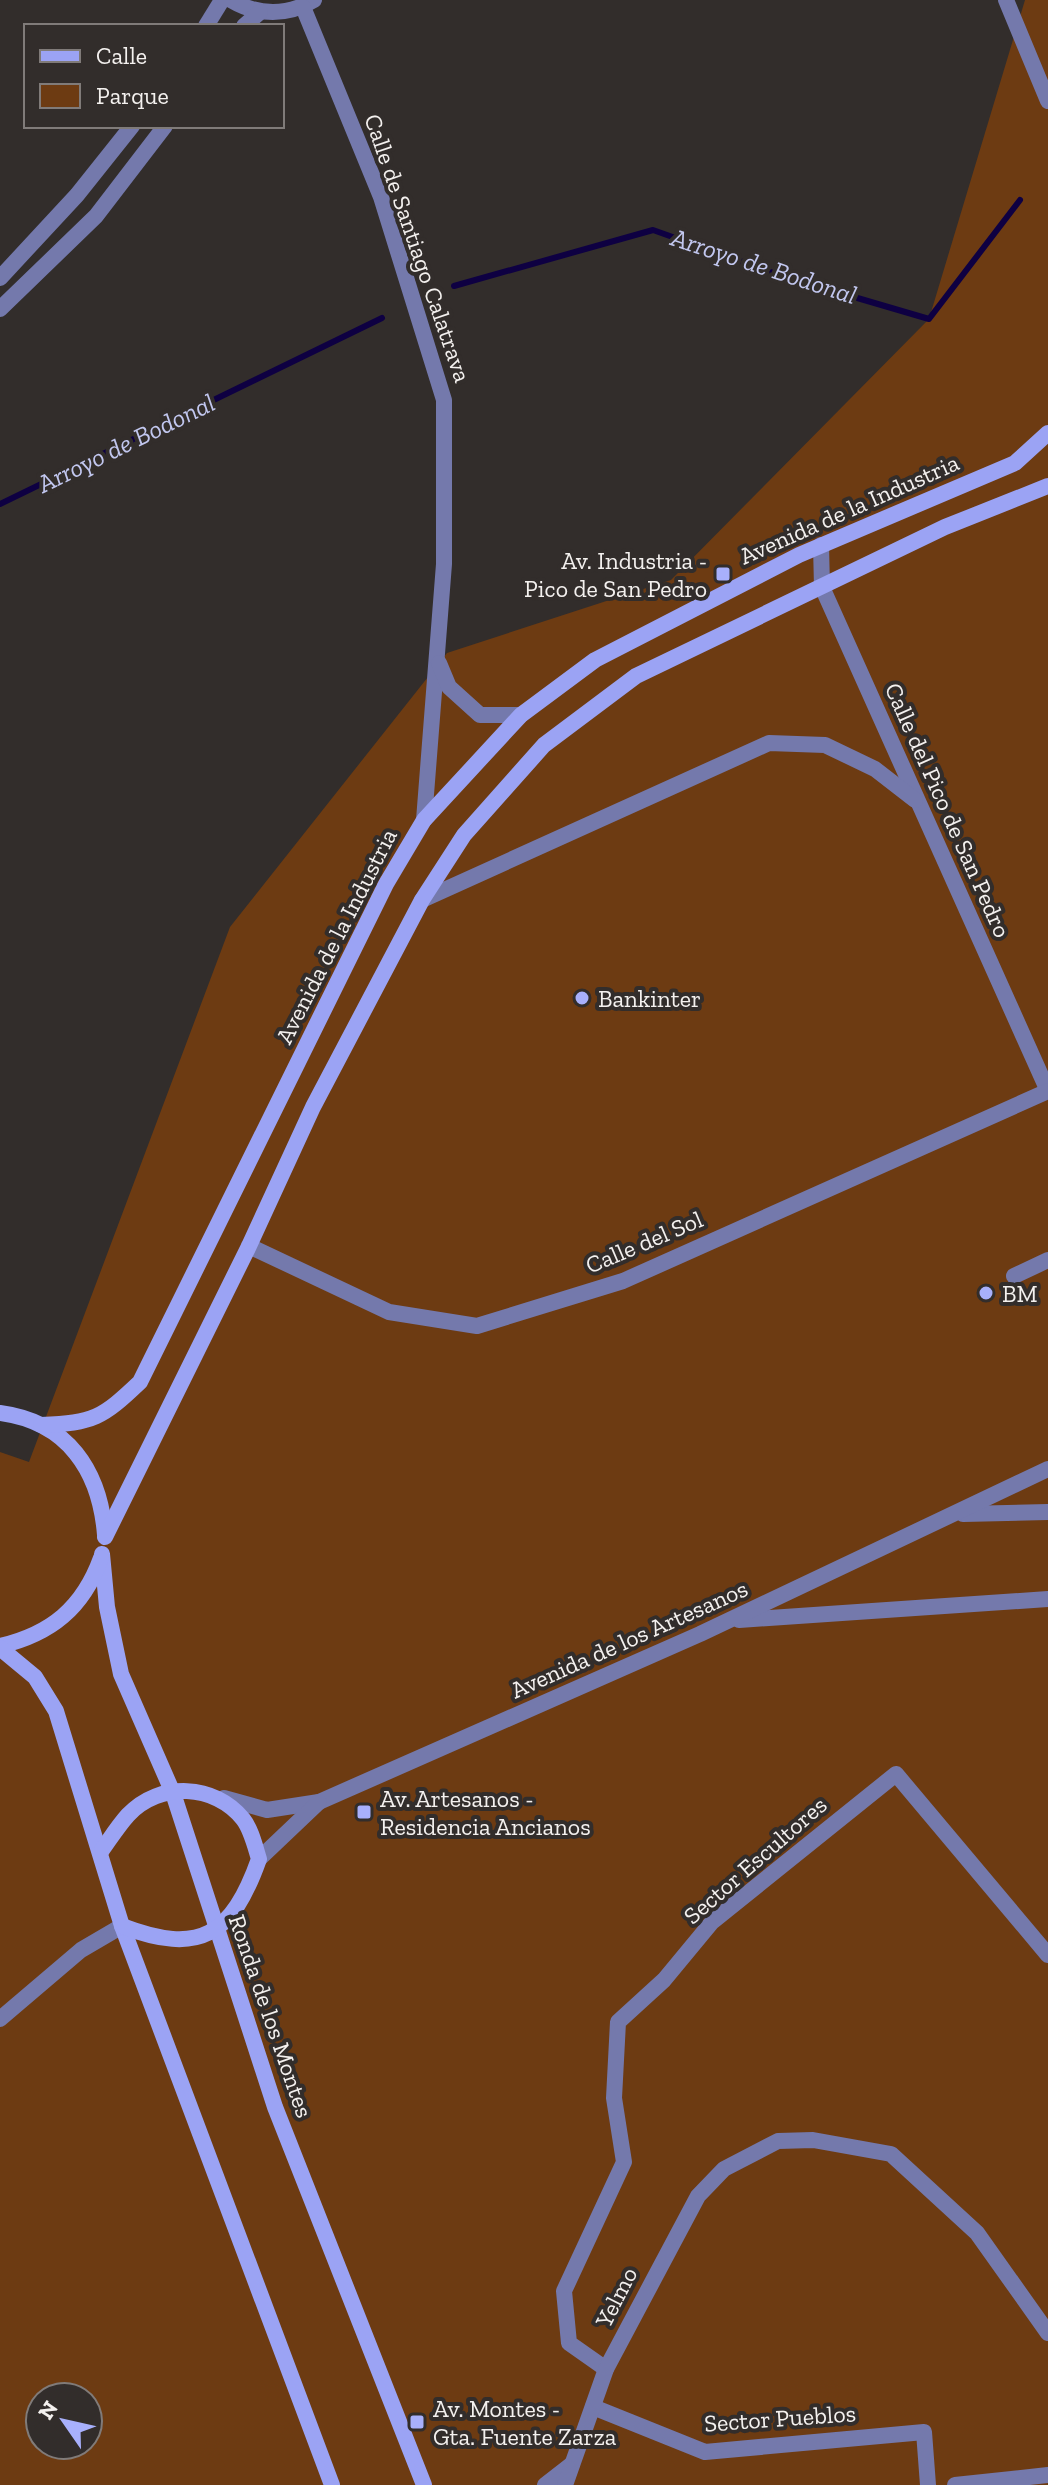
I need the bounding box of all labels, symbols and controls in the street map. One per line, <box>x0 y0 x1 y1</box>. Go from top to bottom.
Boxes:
legend <box>24 24 284 128</box>
text: Calle <box>96 41 147 70</box>
text: Parque <box>96 81 169 110</box>
street label: Calle de Santiago Calatrava <box>358 110 478 386</box>
water label: Arroyo de Bodonal <box>666 221 861 311</box>
water label: Arroyo de Bodonal <box>31 386 220 500</box>
street label: Avenida de la Industria <box>735 447 964 571</box>
place label: Av. Industria - Pico de San Pedro <box>524 546 707 603</box>
marker: Av. Industria - Pico de San Pedro <box>714 565 732 583</box>
street label: Calle del Pico de San Pedro <box>879 678 1017 942</box>
street label: Avenida de la Industria <box>269 823 403 1048</box>
place label: Bankinter <box>598 984 701 1013</box>
marker: Bankinter <box>573 989 591 1007</box>
street label: Calle del Sol <box>581 1204 707 1280</box>
place label: BM <box>1002 1279 1038 1308</box>
marker: BM <box>977 1284 995 1302</box>
street label: Avenida de los Artesanos <box>506 1574 752 1704</box>
place label: Av. Artesanos - Residencia Ancianos <box>380 1784 591 1841</box>
street label: Sector Escultores <box>677 1790 833 1930</box>
marker: Av. Artesanos - Residencia Ancianos <box>355 1803 373 1821</box>
street label: Ronda de los Montes <box>223 1911 319 2121</box>
street label: Yelmo <box>588 2262 643 2333</box>
north arrow <box>24 2381 104 2461</box>
place label: Av. Montes - Gta. Fuente Zarza <box>433 2394 617 2451</box>
text: N <box>32 2395 64 2425</box>
street label: Sector Pueblos <box>703 2398 857 2438</box>
marker: Av. Montes - Gta. Fuente Zarza <box>408 2413 426 2431</box>

